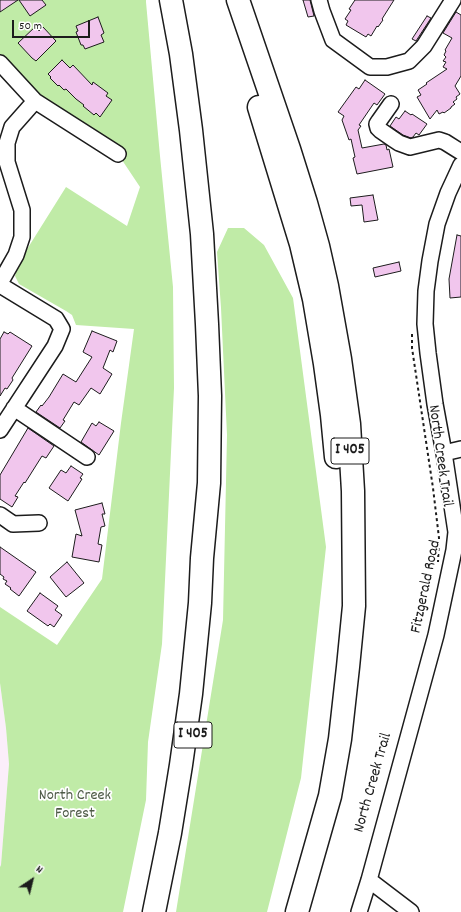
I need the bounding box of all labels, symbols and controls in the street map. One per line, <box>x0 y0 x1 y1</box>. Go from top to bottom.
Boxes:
scale bar <box>14 12 92 38</box>
text: 50 m <box>19 18 42 35</box>
street label: North Creek Trail <box>422 404 456 508</box>
road number: I 405 <box>331 438 369 464</box>
street label: Fitzgerald Road <box>408 539 446 635</box>
road number: I 405 <box>174 722 212 748</box>
street label: North Creek Trail <box>351 731 397 835</box>
park label: North Creek Forest <box>39 787 111 825</box>
north arrow <box>12 860 52 900</box>
text: N <box>32 862 46 878</box>

